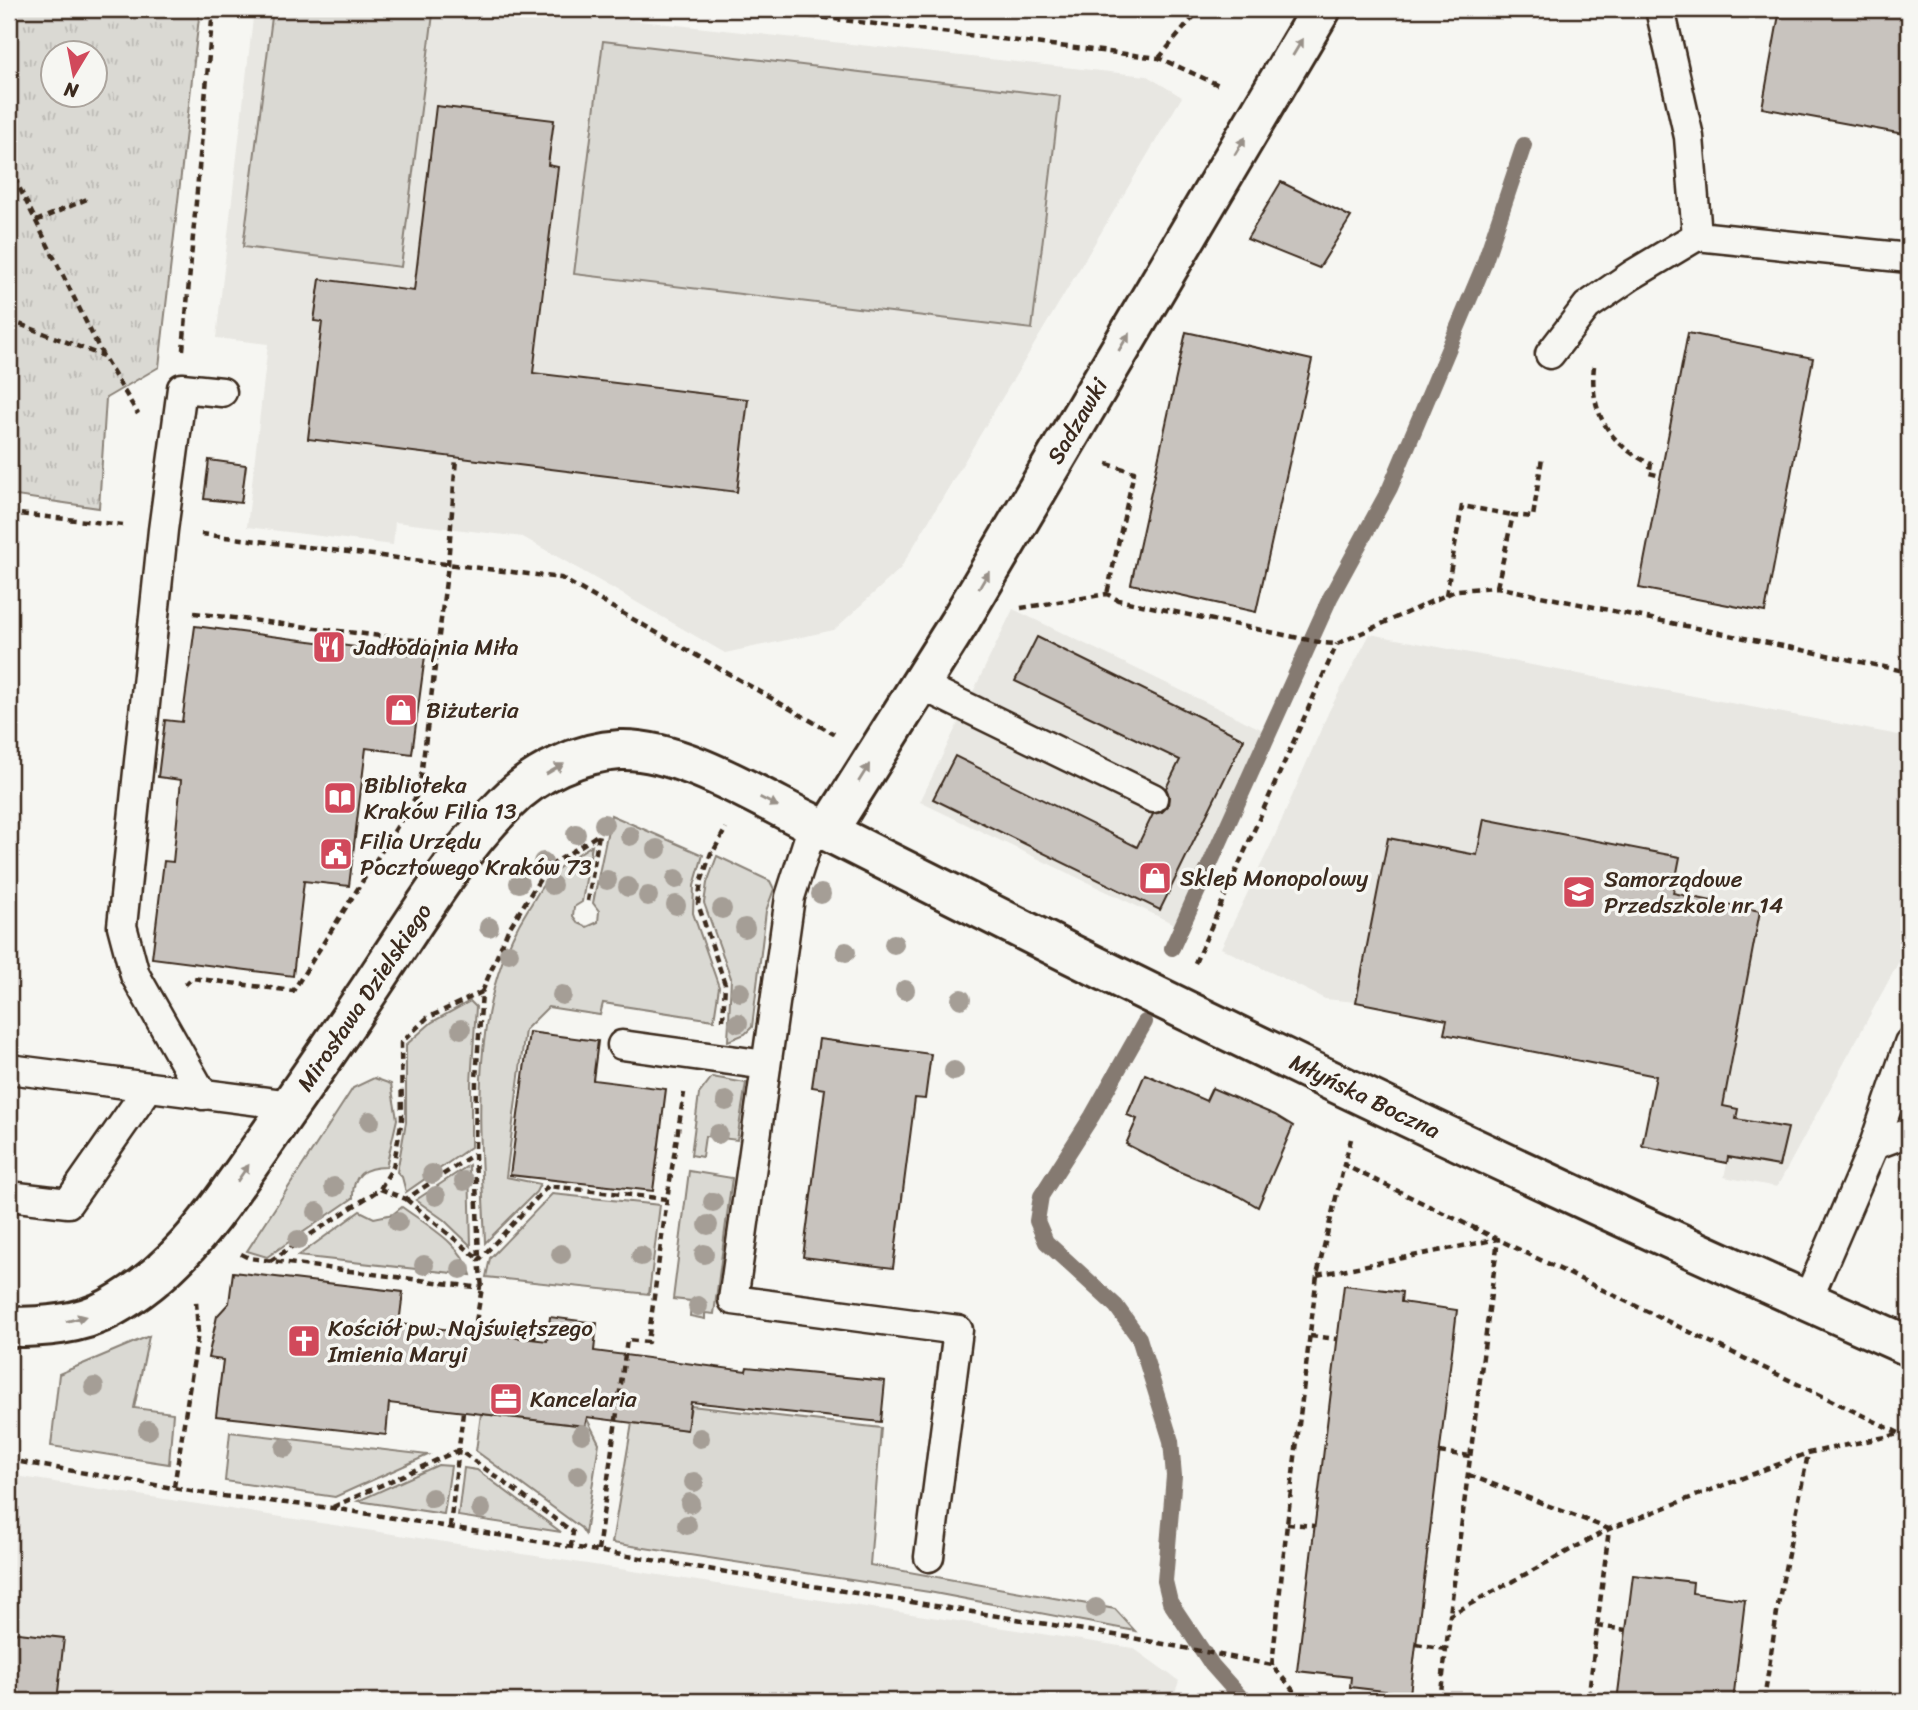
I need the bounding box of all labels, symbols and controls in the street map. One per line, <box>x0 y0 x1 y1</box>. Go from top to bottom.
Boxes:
one-way arrow <box>1292 37 1304 56</box>
north arrow <box>38 38 108 108</box>
text: N <box>61 73 81 108</box>
one-way arrow <box>1233 136 1246 155</box>
one-way arrow <box>1118 332 1130 351</box>
street label: Sadzawki <box>1035 369 1120 473</box>
one-way arrow <box>978 571 990 590</box>
place label: Jadłodajnia Miła <box>353 627 519 668</box>
restaurant icon: Jadłodajnia Miła <box>310 628 348 666</box>
place label: Biżuteria <box>426 690 519 731</box>
shop icon: Biżuteria <box>382 691 420 729</box>
one-way arrow <box>545 763 565 775</box>
one-way arrow <box>858 764 870 783</box>
place label: Biblioteka Kraków Filia 13 <box>364 765 517 832</box>
library icon: Biblioteka Kraków Filia 13 <box>321 779 359 817</box>
one-way arrow <box>759 795 779 807</box>
place label: Filia Urzędu Pocztowego Kraków 73 <box>360 821 592 888</box>
public building icon: Filia Urzędu Pocztowego Kraków 73 <box>317 835 355 873</box>
place label: Sklep Monopolowy <box>1180 858 1368 899</box>
shop icon: Sklep Monopolowy <box>1136 859 1174 897</box>
place label: Samorządowe Przedszkole nr 14 <box>1604 859 1783 926</box>
school or university icon: Samorządowe Przedszkole nr 14 <box>1560 873 1598 911</box>
street label: Mirosława Dzielskiego <box>286 894 443 1100</box>
street label: Młyńska Boczna <box>1282 1042 1448 1151</box>
one-way arrow <box>235 1164 249 1182</box>
place label: Kościół pw. Najświętszego Imienia Maryi <box>327 1308 593 1375</box>
one-way arrow <box>66 1314 87 1324</box>
church icon: Kościół pw. Najświętszego Imienia Maryi <box>285 1322 323 1360</box>
place label: Kancelaria <box>530 1379 637 1420</box>
office icon: Kancelaria <box>487 1380 525 1418</box>

